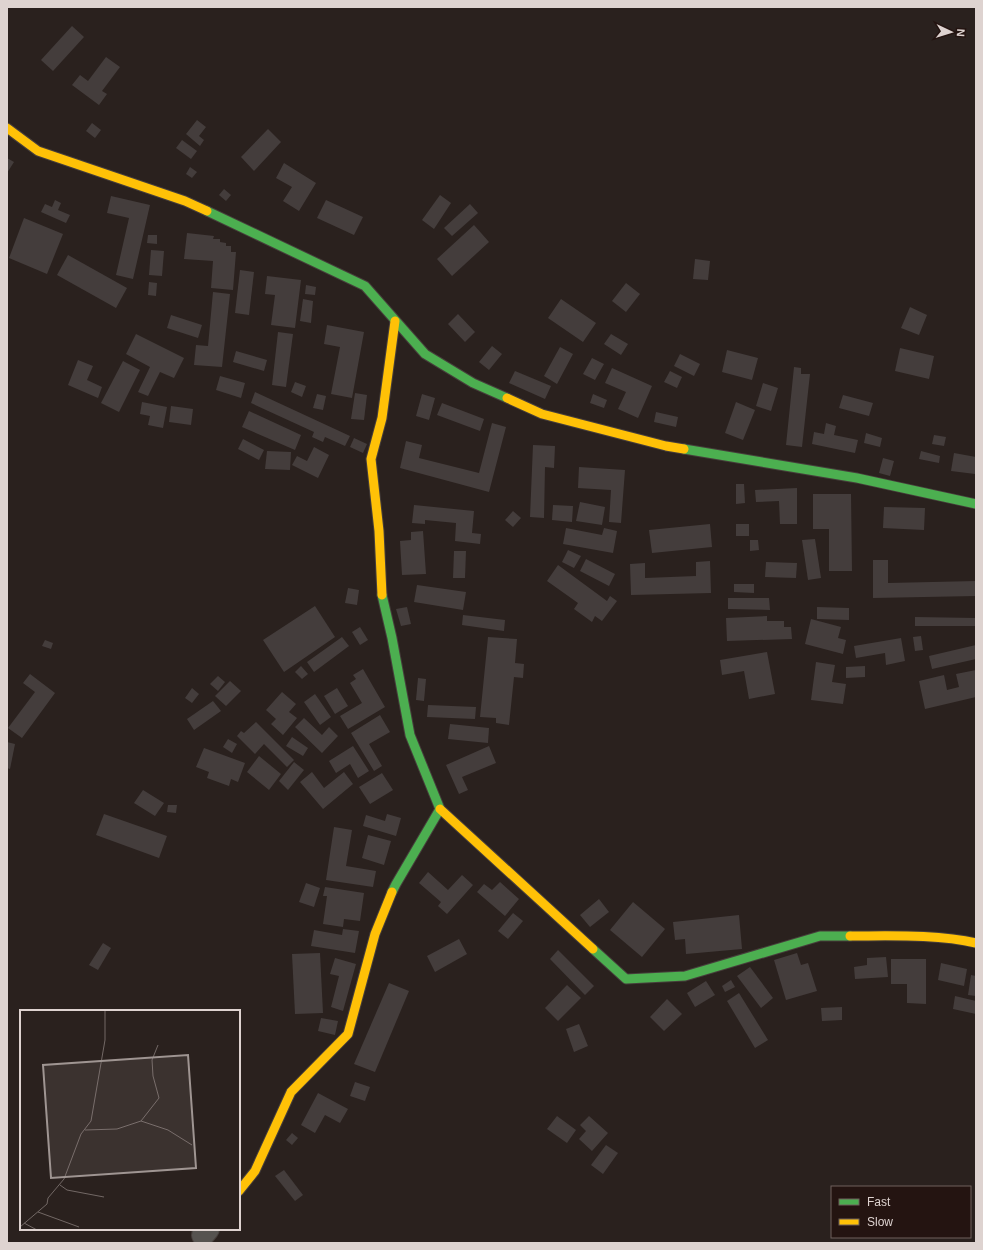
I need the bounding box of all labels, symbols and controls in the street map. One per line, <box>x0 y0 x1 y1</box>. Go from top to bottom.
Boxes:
north arrow <box>931 12 971 52</box>
text: N <box>955 28 967 37</box>
inset map <box>20 1010 240 1230</box>
legend <box>831 1186 971 1238</box>
text: Fast <box>867 1195 891 1209</box>
text: Slow <box>867 1215 893 1229</box>

